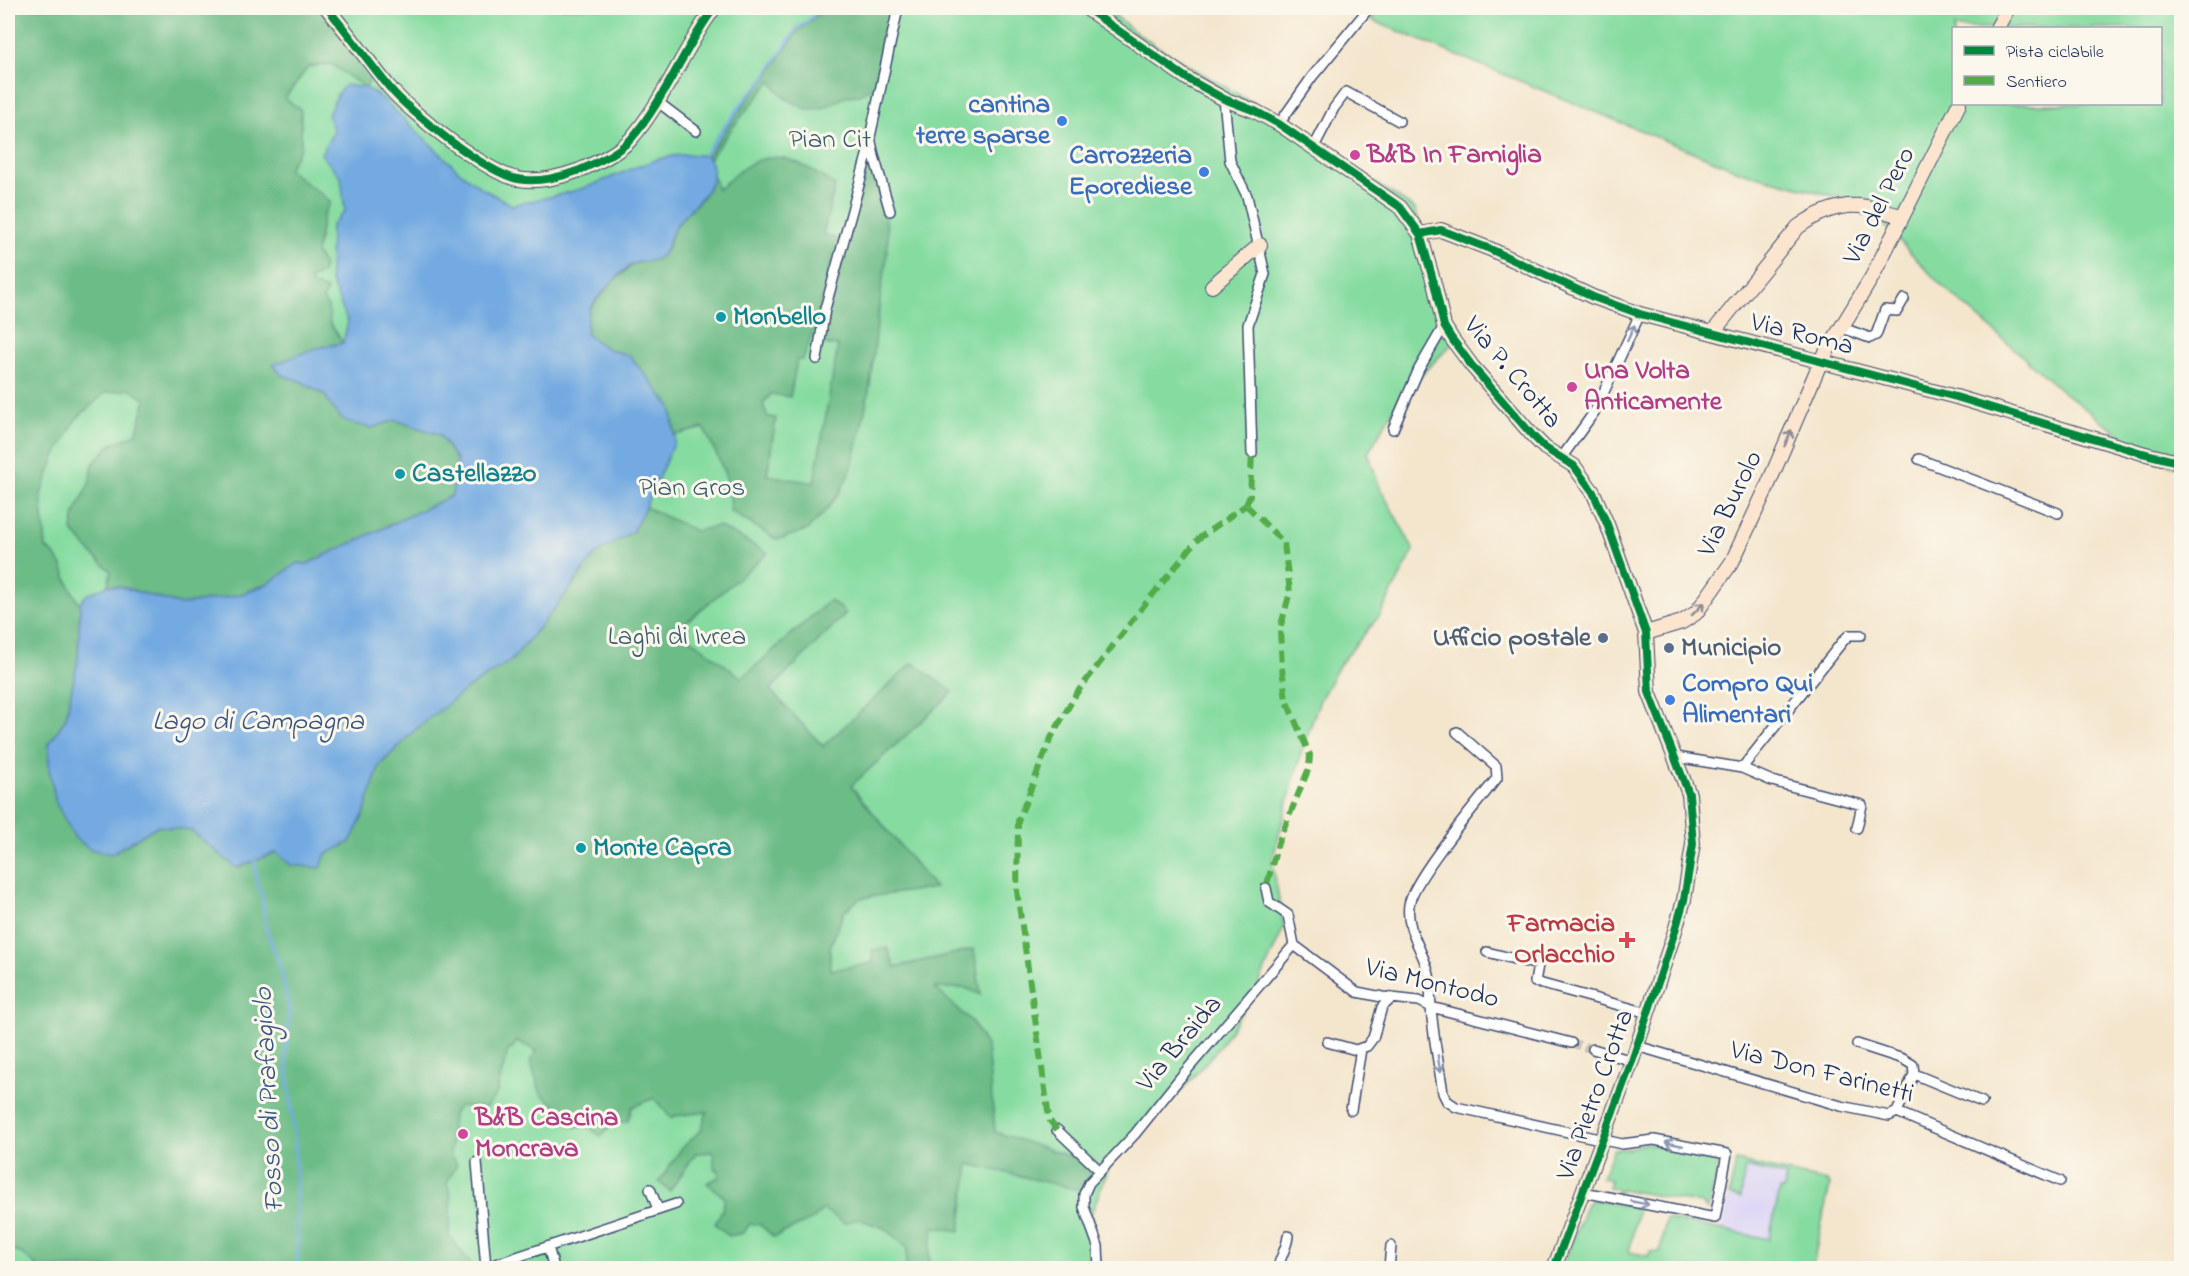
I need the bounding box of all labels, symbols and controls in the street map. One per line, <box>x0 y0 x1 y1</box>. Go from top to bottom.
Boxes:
legend <box>1952 27 2162 105</box>
text: Pista ciclabile <box>2006 40 2105 66</box>
text: Sentiero <box>2006 70 2067 96</box>
place label: cantina terre sparse <box>915 86 1051 156</box>
marker: cantina terre sparse <box>1055 114 1069 128</box>
park label: Pian Cit <box>789 121 871 160</box>
place label: B&B In Famiglia <box>1365 136 1542 176</box>
place label: Carrozzeria Eporediese <box>1068 137 1193 207</box>
street label: Via del Pero <box>1833 140 1926 272</box>
marker: B&B In Famiglia <box>1348 148 1362 162</box>
marker: Carrozzeria Eporediese <box>1197 165 1211 179</box>
place label: Monbello <box>733 298 826 337</box>
street label: Via Roma <box>1746 303 1858 367</box>
street label: Via P. Crotta <box>1453 307 1571 438</box>
marker: Monbello <box>714 310 728 324</box>
one-way arrow <box>1626 325 1637 343</box>
place label: Una Volta Anticamente <box>1584 352 1723 422</box>
marker: Una Volta Anticamente <box>1565 380 1579 394</box>
one-way arrow <box>1783 429 1794 447</box>
street label: Via Burolo <box>1688 444 1774 565</box>
place label: Castellazzo <box>412 455 537 494</box>
marker: Castellazzo <box>393 467 407 481</box>
park label: Pian Gros <box>639 469 745 508</box>
one-way arrow <box>1691 602 1706 617</box>
park label: Laghi di Ivrea <box>608 618 746 657</box>
place label: Ufficio postale <box>1433 619 1592 658</box>
place label: Municipio <box>1681 629 1781 668</box>
marker: Ufficio postale <box>1596 631 1610 645</box>
marker: Municipio <box>1662 641 1676 655</box>
place label: Compro Qui Alimentari <box>1682 665 1813 735</box>
marker: Compro Qui Alimentari <box>1663 693 1677 707</box>
water label: Lago di Campagna <box>152 702 365 743</box>
place label: Monte Capra <box>593 829 732 868</box>
marker: Monte Capra <box>574 841 588 855</box>
place label: Farmacia Orlacchio <box>1506 905 1615 975</box>
marker: Farmacia Orlacchio <box>1620 933 1634 947</box>
street label: Via Montodo <box>1360 948 1503 1019</box>
water label: Fosso di Prafagiolo <box>244 985 296 1213</box>
street label: Via Braida <box>1127 987 1232 1102</box>
street label: Via Pietro Crotta <box>1547 1004 1645 1187</box>
street label: Via Don Farinetti <box>1725 1031 1918 1115</box>
one-way arrow <box>1433 1054 1444 1074</box>
place label: B&B Cascina Moncrava <box>473 1099 618 1169</box>
marker: B&B Cascina Moncrava <box>456 1127 470 1141</box>
one-way arrow <box>1664 1138 1684 1149</box>
one-way arrow <box>1630 1198 1650 1209</box>

